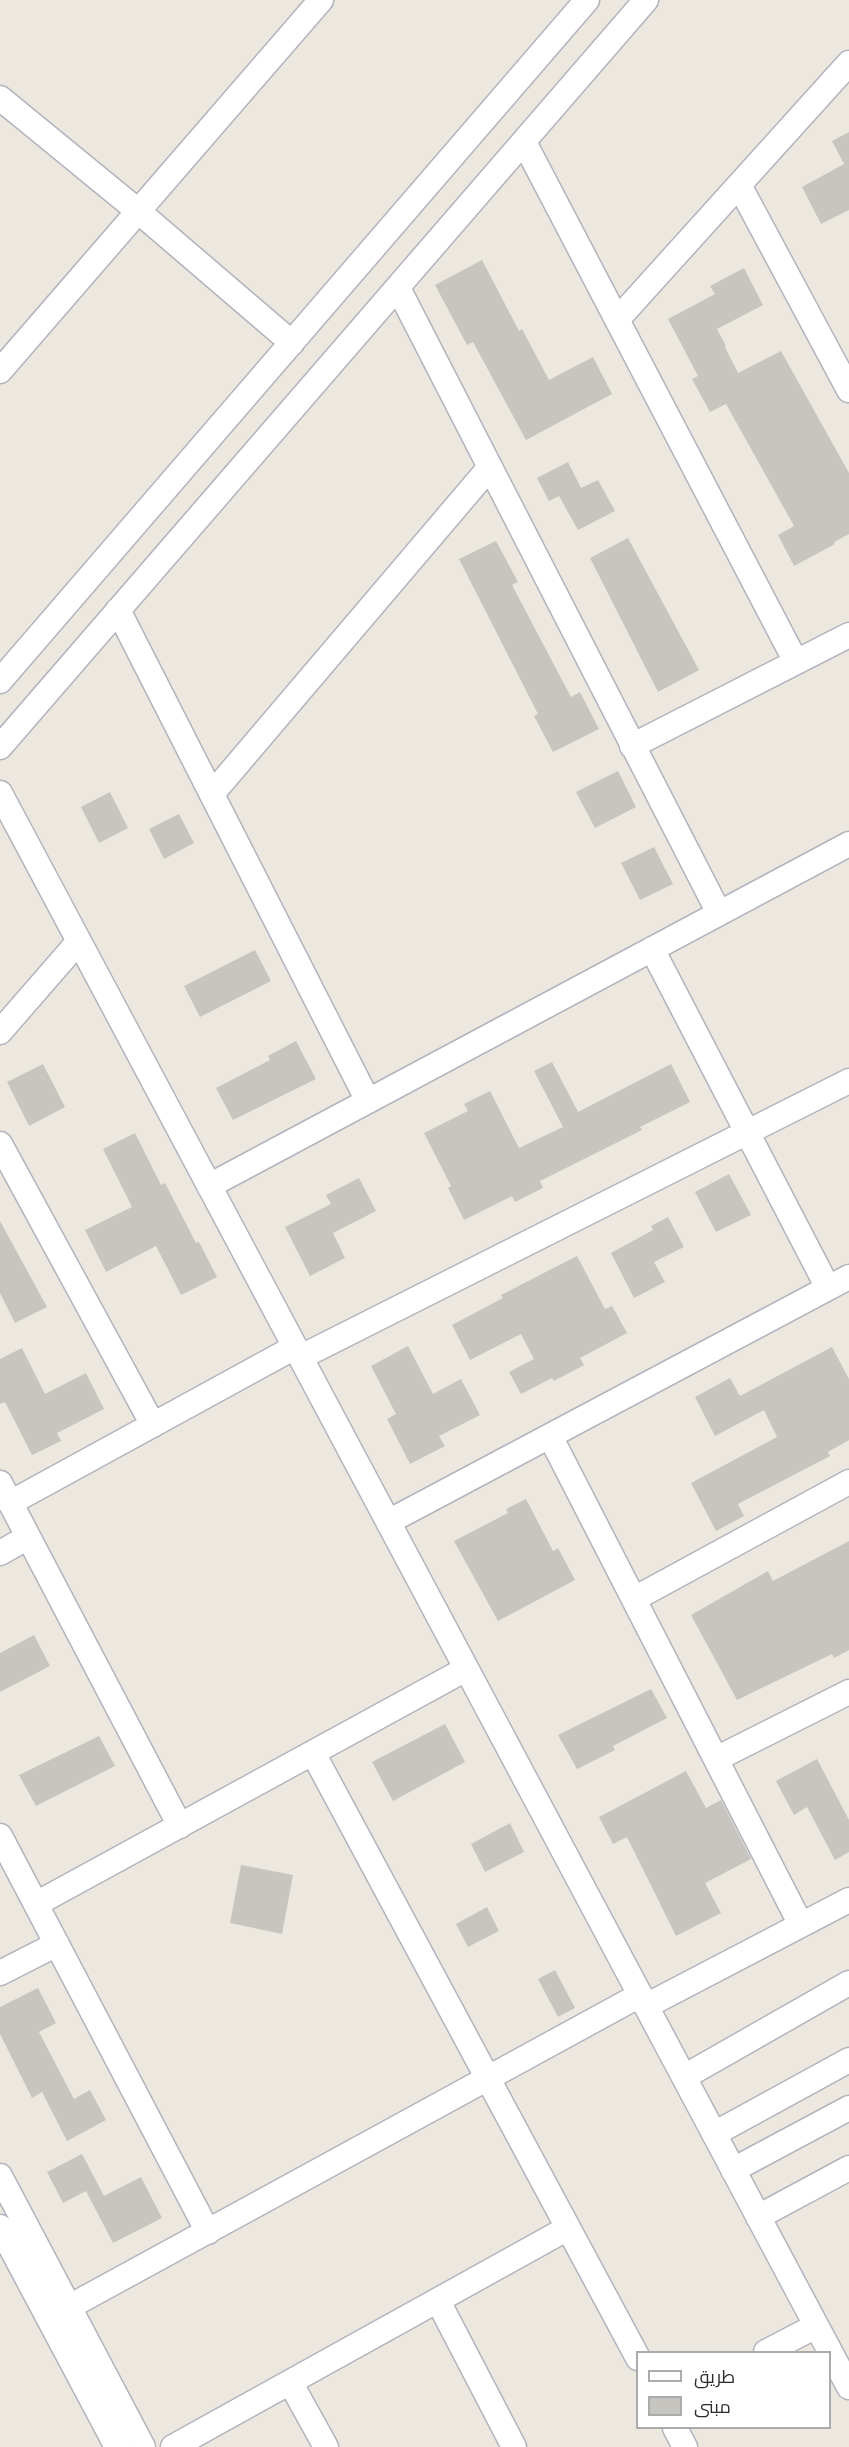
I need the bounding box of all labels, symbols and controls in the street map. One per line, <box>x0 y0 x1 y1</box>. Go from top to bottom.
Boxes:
legend <box>636 2351 831 2429</box>
text: طريق <box>694 2364 735 2390</box>
text: مبنى <box>694 2394 731 2420</box>

